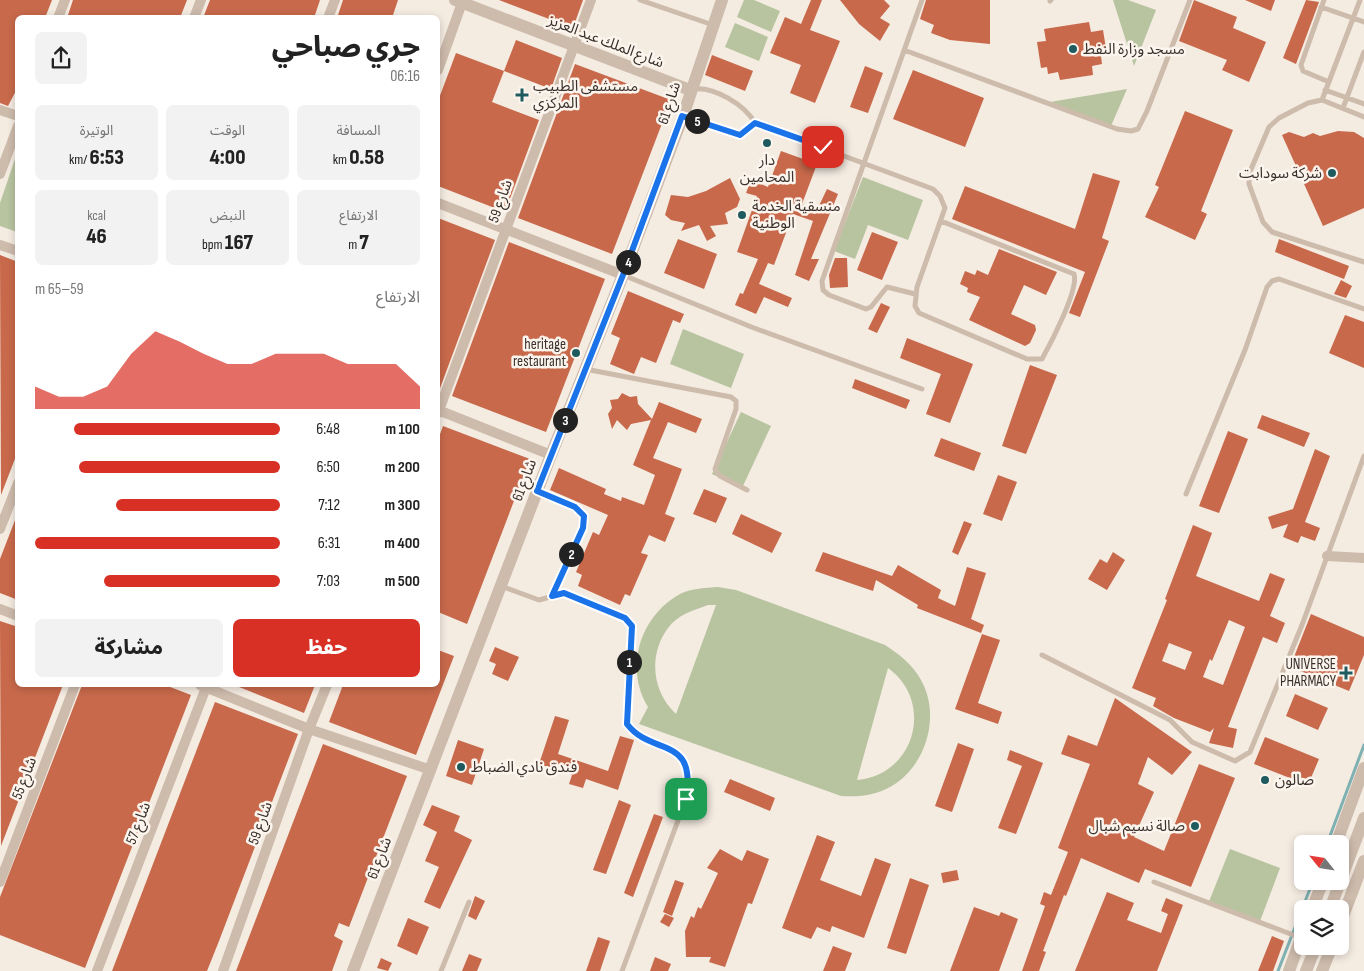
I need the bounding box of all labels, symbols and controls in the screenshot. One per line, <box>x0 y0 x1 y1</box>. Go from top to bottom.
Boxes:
street label: شارع الملك عبد العزيز <box>543 10 667 74</box>
text: جري صباحي <box>272 31 420 64</box>
button: share <box>35 32 87 84</box>
place label: مسجد وزارة النفط <box>1083 40 1185 59</box>
marker: مسجد وزارة النفط <box>1067 43 1079 55</box>
text: 06:16 <box>390 67 420 86</box>
place label: مستشفى الطبيب المركزي <box>533 77 638 114</box>
street label: شارع 61 <box>654 79 687 127</box>
marker: مستشفى الطبيب المركزي <box>515 88 529 102</box>
pin: 5 <box>684 108 710 134</box>
text: 5 <box>694 113 701 130</box>
text: الوتيرة <box>80 122 113 139</box>
text: الوقت <box>210 122 245 139</box>
text: المسافة <box>336 122 381 139</box>
pin <box>802 126 844 168</box>
icon: check <box>809 133 837 161</box>
marker: دار المحامين <box>761 137 773 149</box>
text: 6:53 <box>90 145 124 170</box>
text: 4:00 <box>210 145 245 170</box>
text: 0.58 <box>349 145 384 170</box>
text: /km <box>69 151 90 168</box>
text: km <box>333 151 349 168</box>
place label: دار المحامين <box>740 151 794 187</box>
place label: شركة سودابت <box>1239 164 1322 183</box>
marker: شركة سودابت <box>1326 167 1338 179</box>
street label: شارع 59 <box>484 177 519 226</box>
place label: منسقية الخدمة الوطنية <box>752 197 841 233</box>
text: kcal <box>87 207 106 224</box>
text: النبض <box>210 207 245 224</box>
text: الارتفاع <box>339 207 378 224</box>
marker: منسقية الخدمة الوطنية <box>736 209 748 221</box>
text: 46 <box>86 224 107 249</box>
text: 167 <box>225 230 253 255</box>
text: 7 <box>359 230 369 255</box>
text: bpm <box>202 236 225 253</box>
text: m <box>348 236 359 253</box>
pin: 4 <box>616 250 640 274</box>
text: 4 <box>625 254 632 271</box>
text: 59–65 m <box>35 280 84 299</box>
text: الارتفاع <box>376 288 420 307</box>
place label: heritage restaurant <box>513 335 566 371</box>
marker: heritage restaurant <box>570 347 582 359</box>
pin: 3 <box>552 408 578 432</box>
text: 3 <box>562 412 569 429</box>
text: 6:48 <box>316 420 340 439</box>
text: 100 m <box>385 420 420 439</box>
street label: شارع 61 <box>508 456 543 505</box>
text: 6:50 <box>316 458 340 477</box>
text: 200 m <box>385 458 420 477</box>
text: 7:12 <box>318 496 340 515</box>
text: 300 m <box>384 496 420 515</box>
text: 6:31 <box>318 534 340 553</box>
text: 400 m <box>384 534 420 553</box>
pin: 2 <box>558 542 584 566</box>
text: 2 <box>568 546 575 563</box>
text: 7:03 <box>317 572 340 591</box>
text: 500 m <box>385 572 420 591</box>
button: مشاركة <box>35 619 223 677</box>
button: حفظ <box>233 619 420 677</box>
pin: 1 <box>616 650 642 674</box>
text: 1 <box>627 654 632 671</box>
place label: UNIVERSE PHARMACY <box>1280 655 1337 691</box>
marker: UNIVERSE PHARMACY <box>1340 667 1352 679</box>
street label: شارع 55 <box>8 754 43 803</box>
place label: فندق نادي الضباط <box>471 758 577 778</box>
marker: فندق نادي الضباط <box>455 761 467 773</box>
place label: صالون <box>1275 771 1314 790</box>
marker: صالون <box>1259 774 1271 786</box>
pin <box>665 778 707 820</box>
icon: arrive <box>672 785 700 813</box>
street label: شارع 57 <box>122 799 157 848</box>
street label: شارع 59 <box>244 799 279 848</box>
place label: صالة نسيم شبال <box>1089 817 1185 837</box>
marker: صالة نسيم شبال <box>1189 820 1201 832</box>
street label: شارع 61 <box>363 834 398 883</box>
north arrow <box>1294 835 1349 890</box>
map controls <box>1294 835 1349 955</box>
button: layers <box>1294 900 1349 955</box>

